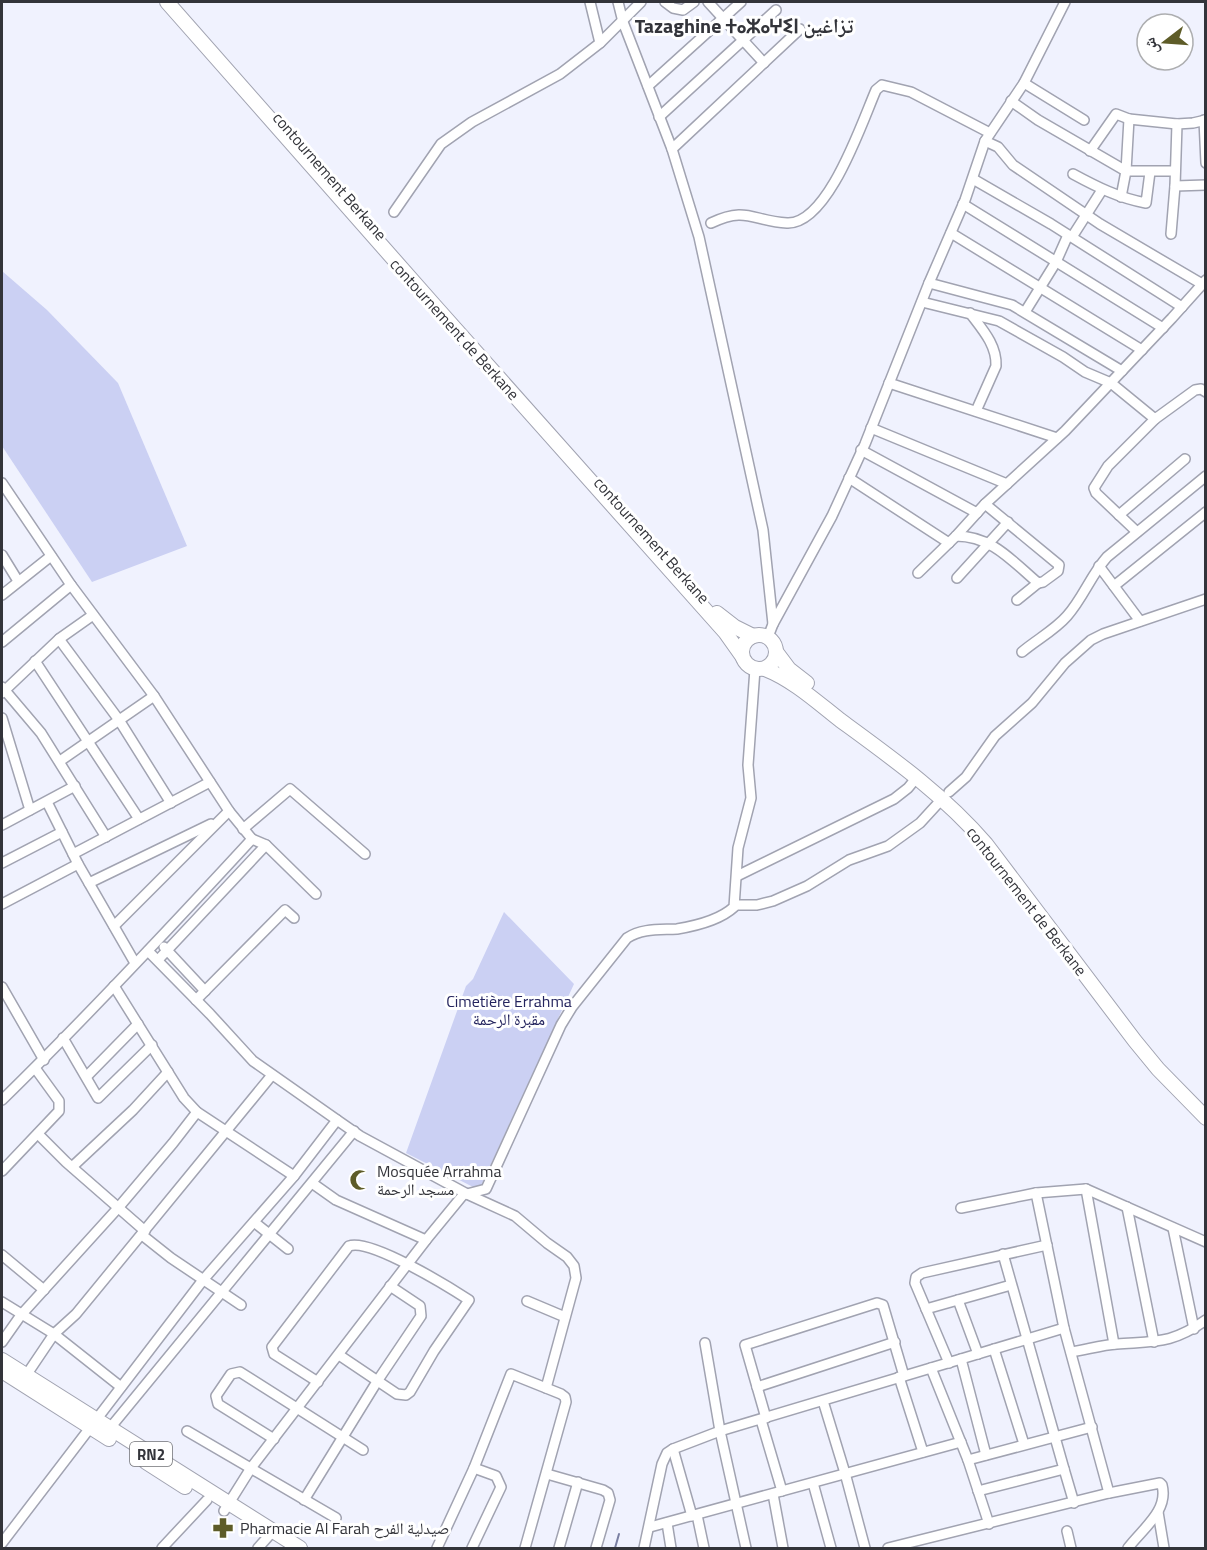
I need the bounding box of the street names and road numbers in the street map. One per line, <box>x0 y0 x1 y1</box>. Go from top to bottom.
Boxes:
street label: contournement Berkane <box>267 106 393 246</box>
street label: contournement de Berkane <box>385 253 525 405</box>
street label: contournement Berkane <box>588 471 716 609</box>
street label: contournement de Berkane <box>961 821 1093 981</box>
road number: RN2 <box>130 1442 172 1466</box>

